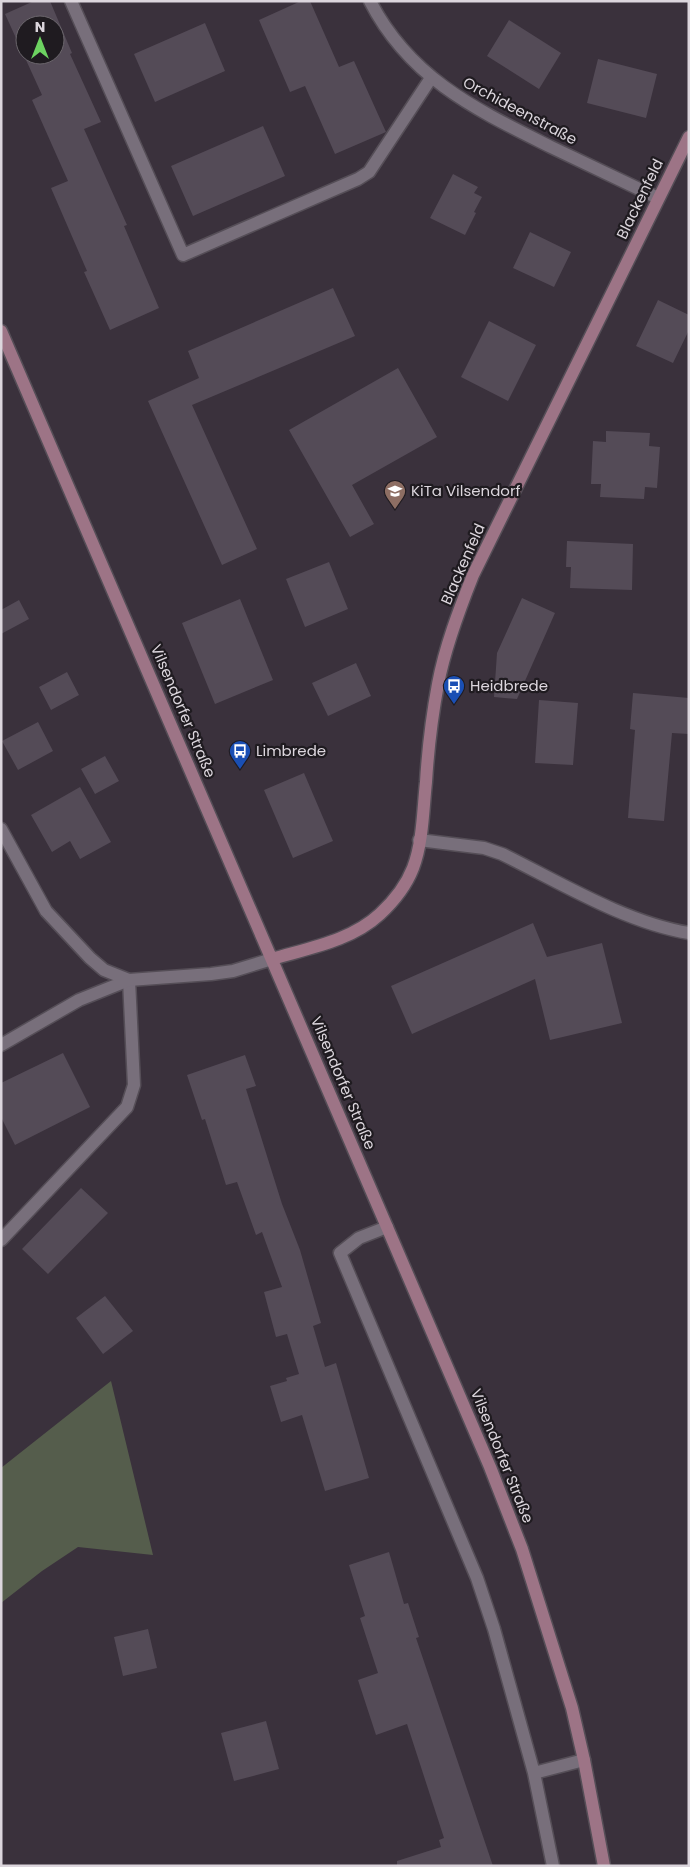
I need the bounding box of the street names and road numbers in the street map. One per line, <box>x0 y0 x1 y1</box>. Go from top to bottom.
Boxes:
street label: Orchideenstraße <box>459 72 581 150</box>
street label: Blackenfeld <box>611 155 668 242</box>
street label: Blackenfeld <box>435 520 490 608</box>
street label: Vilsendorfer Straße <box>146 641 221 781</box>
street label: Vilsendorfer Straße <box>306 1013 381 1153</box>
street label: Vilsendorfer Straße <box>466 1386 539 1526</box>

